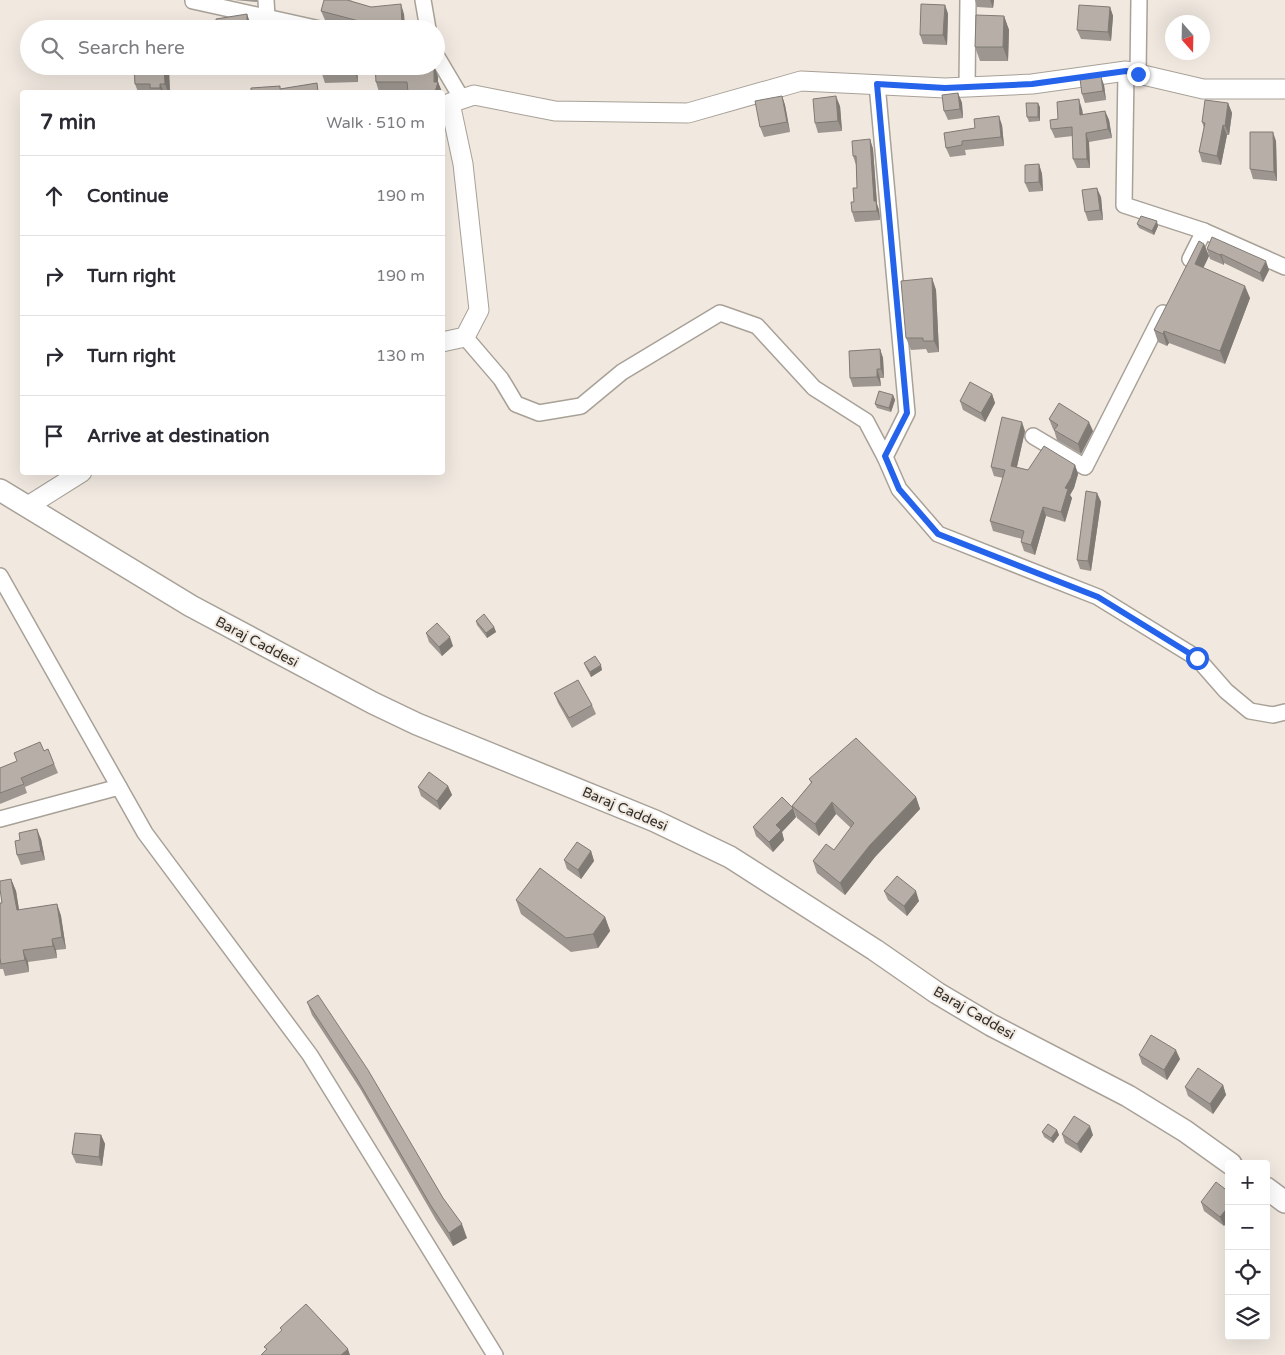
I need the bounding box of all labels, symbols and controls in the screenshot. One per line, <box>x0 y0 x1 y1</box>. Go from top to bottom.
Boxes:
north arrow <box>1165 15 1210 60</box>
search box <box>20 20 445 75</box>
icon: search <box>38 34 66 62</box>
text: Search here <box>78 37 185 59</box>
route end <box>1127 63 1150 86</box>
text: 7 min <box>40 110 96 135</box>
text: Walk · 510 m <box>326 113 425 133</box>
icon: ahead <box>40 182 68 210</box>
text: Continue <box>87 185 169 207</box>
text: 190 m <box>376 186 425 206</box>
icon: right <box>40 262 68 290</box>
text: Turn right <box>87 265 175 287</box>
text: 190 m <box>376 266 425 286</box>
icon: right <box>40 342 68 370</box>
text: Turn right <box>87 345 175 367</box>
text: 130 m <box>376 346 425 366</box>
icon: arrive <box>40 422 68 450</box>
text: Arrive at destination <box>87 425 270 447</box>
street label: Baraj Caddesi <box>213 613 301 671</box>
route start <box>1186 647 1209 670</box>
street label: Baraj Caddesi <box>580 783 670 835</box>
street label: Baraj Caddesi <box>930 983 1018 1043</box>
map controls <box>1225 1160 1270 1340</box>
button: + <box>1225 1160 1270 1205</box>
button: − <box>1225 1205 1270 1250</box>
button: locate <box>1225 1250 1270 1295</box>
button: layers <box>1225 1295 1270 1340</box>

